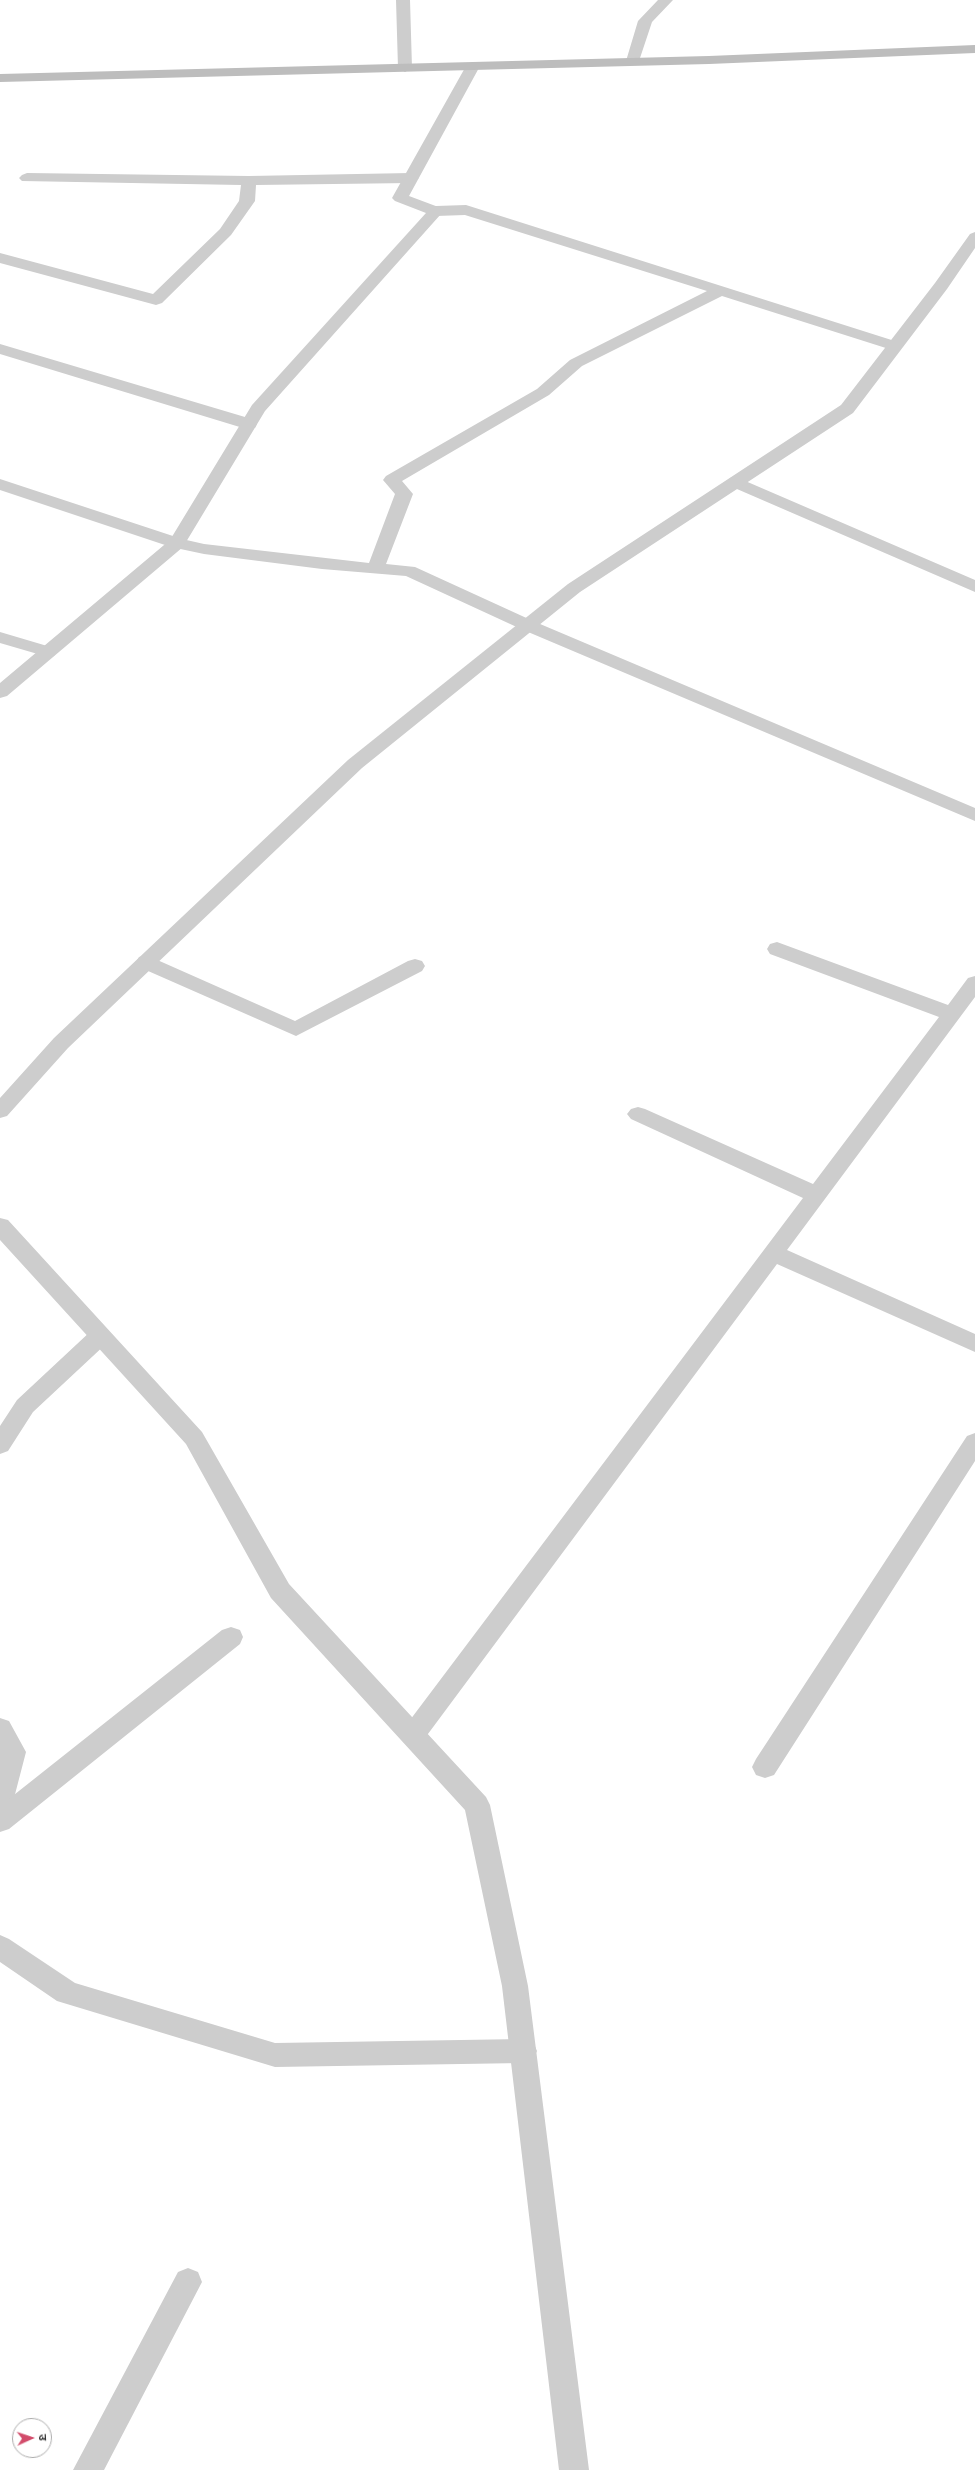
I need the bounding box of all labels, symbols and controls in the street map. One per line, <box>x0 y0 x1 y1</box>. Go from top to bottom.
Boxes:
north arrow <box>12 2418 52 2458</box>
text: उ <box>36 2434 51 2441</box>

